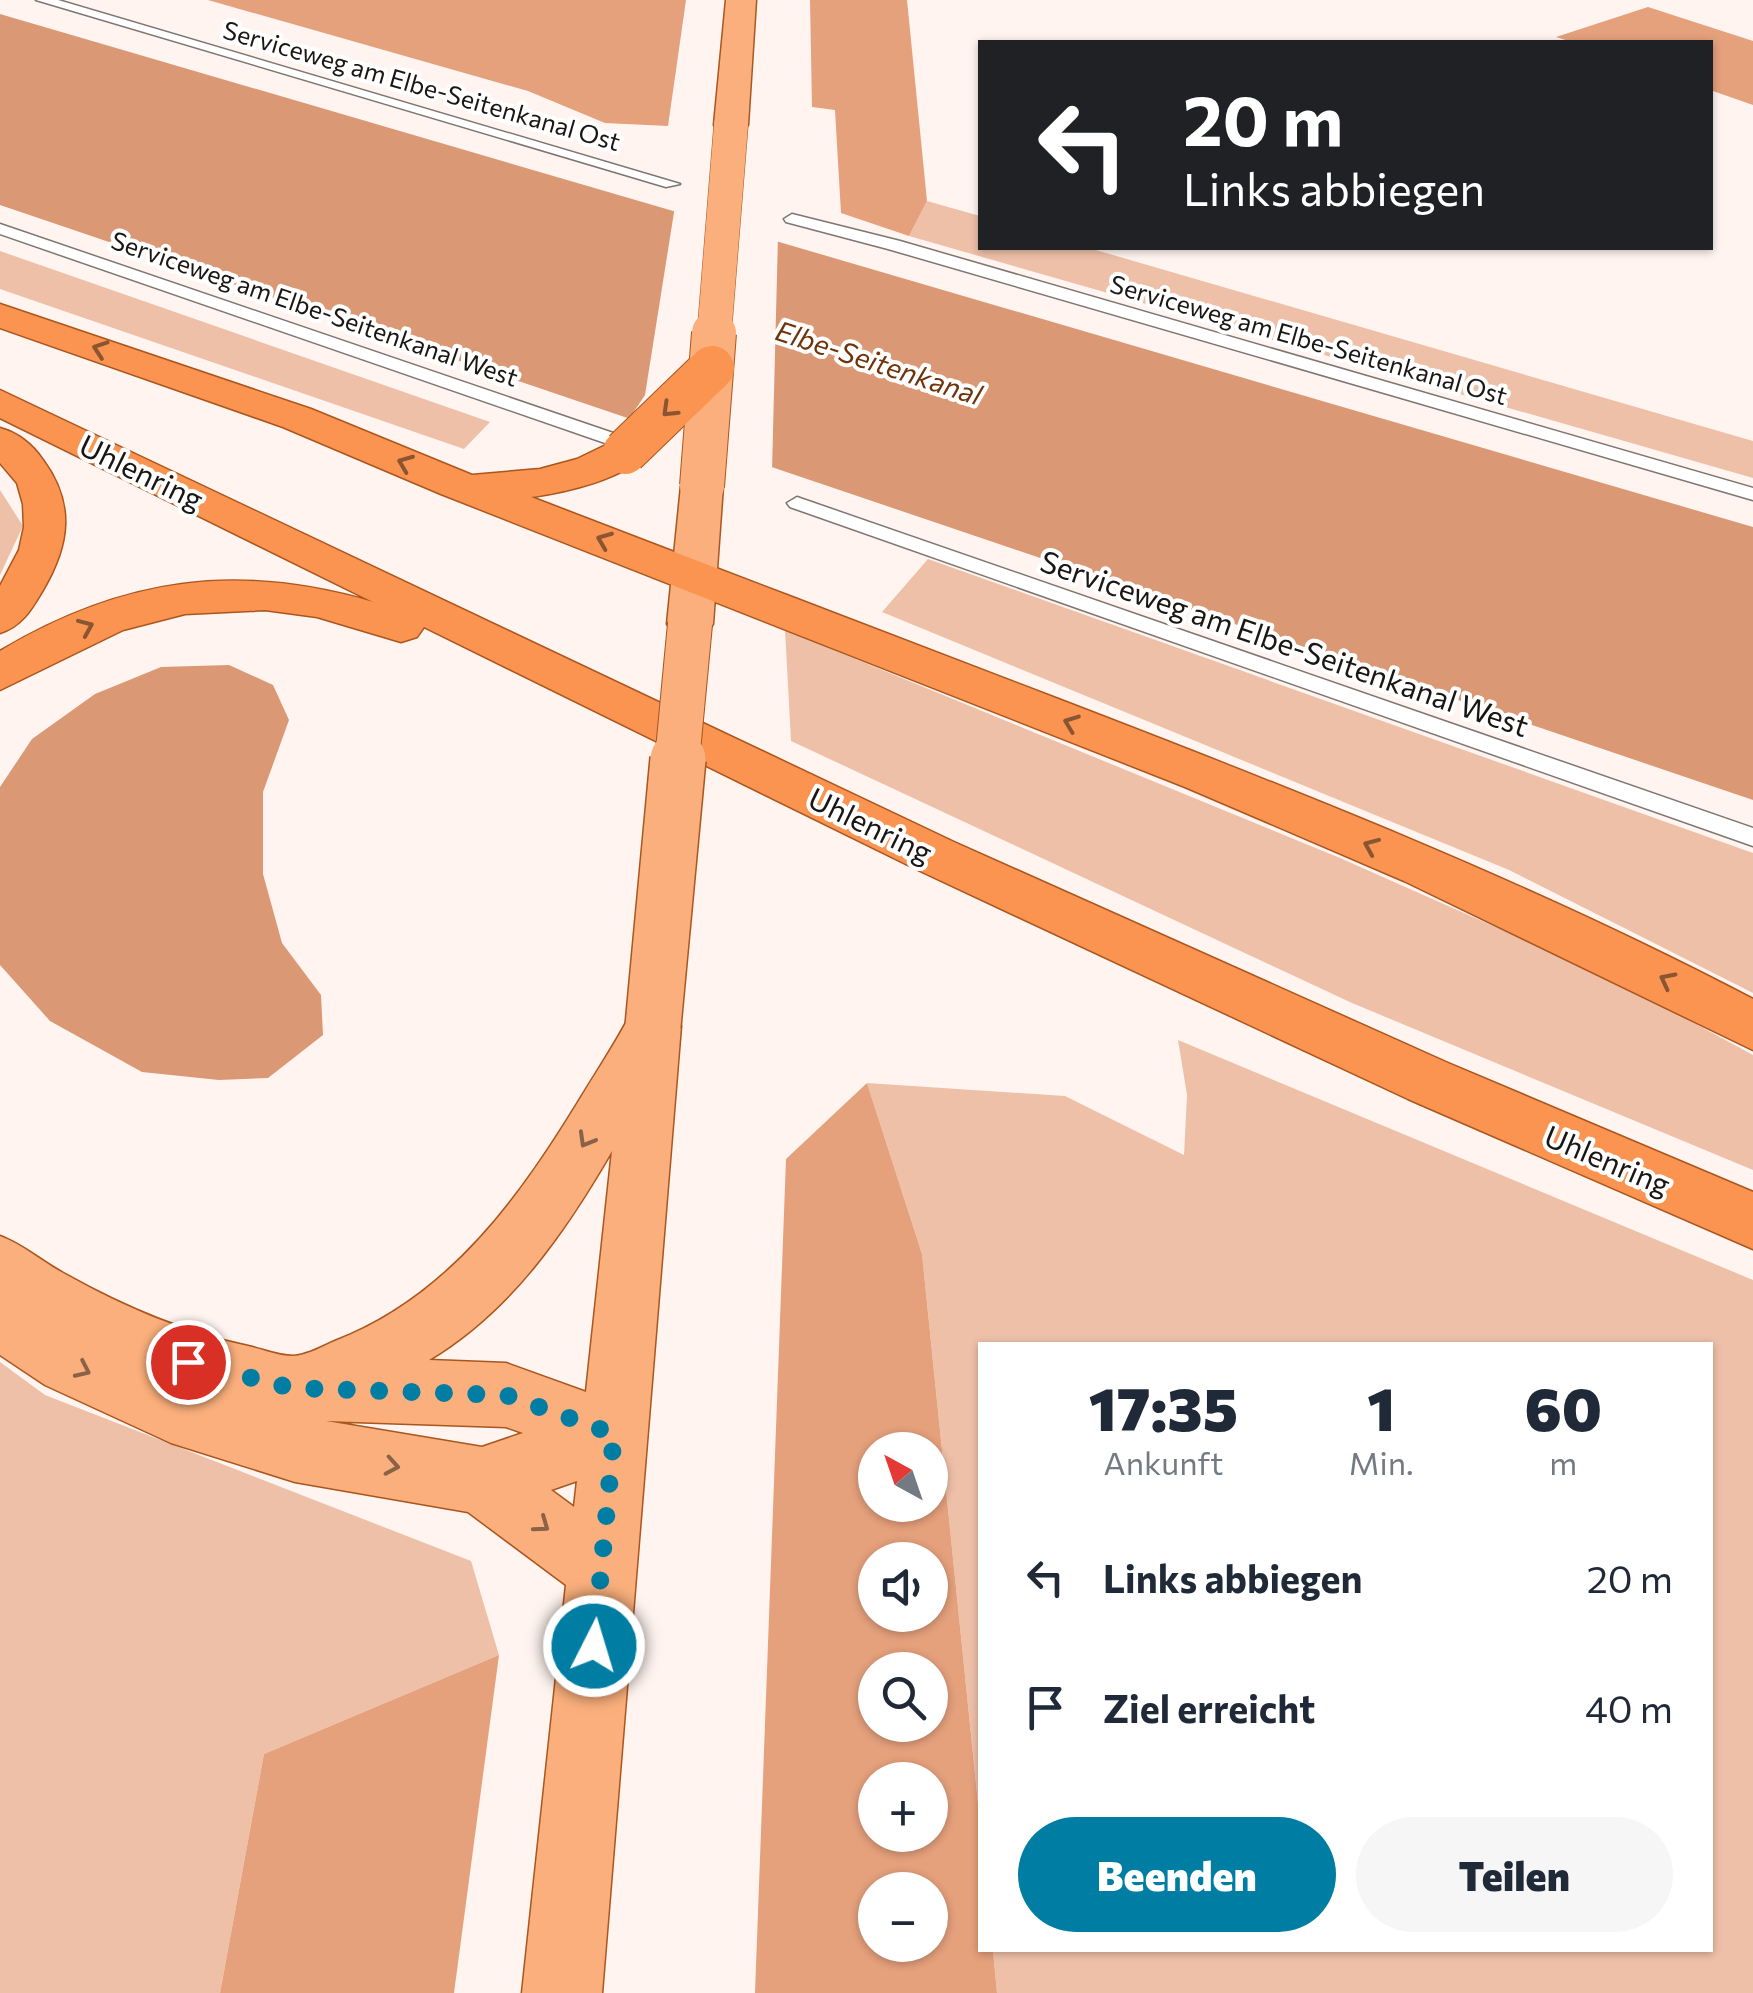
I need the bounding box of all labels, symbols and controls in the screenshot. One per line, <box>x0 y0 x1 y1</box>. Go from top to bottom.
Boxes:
street label: Serviceweg am Elbe-Seitenkanal Ost <box>220 14 624 156</box>
text: 20 m <box>1183 75 1343 160</box>
icon: left <box>1018 80 1148 210</box>
text: Links abbiegen <box>1183 160 1485 215</box>
street label: Serviceweg am Elbe-Seitenkanal West <box>108 224 522 392</box>
street label: Serviceweg am Elbe-Seitenkanal Ost <box>1107 268 1511 410</box>
water label: Elbe-Seitenkanal <box>772 313 987 412</box>
one-way arrow <box>93 341 110 361</box>
one-way arrow <box>662 398 680 416</box>
street label: Uhlenring <box>74 425 210 517</box>
one-way arrow <box>397 454 415 474</box>
one-way arrow <box>596 532 614 552</box>
street label: Serviceweg am Elbe-Seitenkanal West <box>1036 541 1534 743</box>
one-way arrow <box>75 619 93 639</box>
one-way arrow <box>1063 714 1080 734</box>
street label: Uhlenring <box>803 778 939 870</box>
one-way arrow <box>1363 838 1381 858</box>
one-way arrow <box>1659 972 1677 992</box>
street label: Uhlenring <box>1540 1116 1676 1202</box>
one-way arrow <box>579 1130 598 1148</box>
pin <box>146 1320 231 1405</box>
icon: arrive <box>161 1335 216 1390</box>
one-way arrow <box>73 1357 91 1377</box>
text: 17:35 <box>1089 1370 1238 1443</box>
text: 1 <box>1367 1370 1395 1443</box>
text: 60 <box>1524 1370 1602 1443</box>
north arrow <box>858 1432 948 1522</box>
map controls <box>858 1432 948 1962</box>
text: Ankunft <box>1104 1442 1223 1482</box>
text: Min. <box>1349 1442 1414 1482</box>
text: m <box>1549 1442 1577 1482</box>
one-way arrow <box>383 1455 400 1476</box>
one-way arrow <box>531 1513 549 1531</box>
button: sound <box>858 1542 948 1632</box>
icon: left <box>1018 1550 1073 1605</box>
text: Links abbiegen <box>1103 1554 1363 1601</box>
text: 20 m <box>1587 1554 1673 1601</box>
position arrow <box>542 1594 646 1698</box>
button: search <box>858 1652 948 1742</box>
icon: arrive <box>1018 1680 1073 1735</box>
text: Ziel erreicht <box>1103 1684 1315 1731</box>
text: 40 m <box>1585 1684 1673 1731</box>
button: + <box>858 1762 948 1852</box>
button: Beenden <box>1018 1817 1336 1932</box>
button: Teilen <box>1356 1817 1673 1932</box>
button: − <box>858 1872 948 1962</box>

